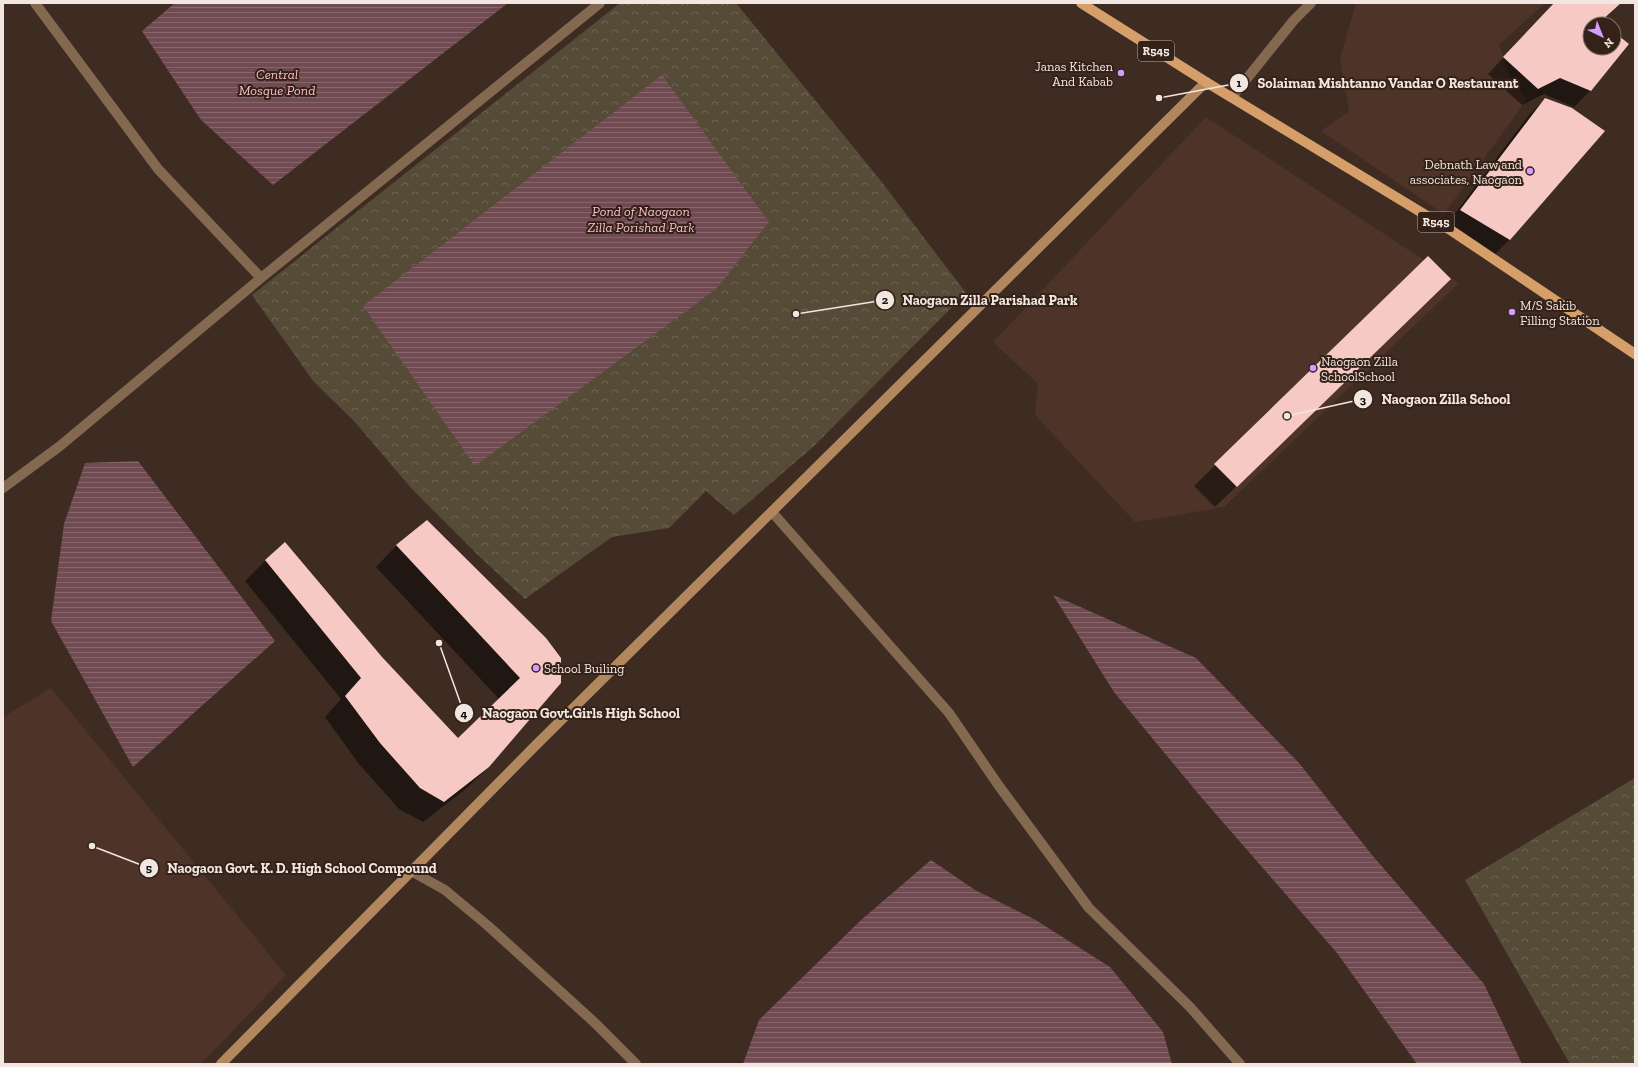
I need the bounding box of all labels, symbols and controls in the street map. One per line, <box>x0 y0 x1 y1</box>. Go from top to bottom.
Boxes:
north arrow <box>1582 16 1622 56</box>
text: N <box>1601 35 1616 51</box>
road number: R545 <box>1138 41 1174 61</box>
place label: Janas Kitchen And Kabab <box>1035 59 1114 89</box>
water label: Central Mosque Pond <box>239 66 315 99</box>
marker: Janas Kitchen And Kabab <box>1116 68 1126 78</box>
callout: Solaiman Mishtanno Vandar O Restaurant <box>1229 70 1526 96</box>
text: Solaiman Mishtanno Vandar O Restaurant <box>1258 75 1519 92</box>
text: 1 <box>1237 76 1242 90</box>
place label: Debnath Law and associates, Naogaon <box>1410 157 1523 187</box>
marker: Debnath Law and associates, Naogaon <box>1525 166 1535 176</box>
water label: Pond of Naogaon Zilla Porishad Park <box>588 203 694 236</box>
road number: R545 <box>1418 212 1454 232</box>
callout: Naogaon Zilla Parishad Park <box>875 287 1086 313</box>
text: Naogaon Zilla Parishad Park <box>902 292 1078 309</box>
text: 2 <box>882 293 889 307</box>
place label: M/S Sakib Filling Station <box>1520 298 1600 328</box>
marker: M/S Sakib Filling Station <box>1507 307 1517 317</box>
place label: Naogaon Zilla SchoolSchool <box>1321 354 1399 384</box>
marker: Naogaon Zilla SchoolSchool <box>1308 363 1318 373</box>
callout: Naogaon Zilla School <box>1353 386 1518 412</box>
text: Naogaon Zilla School <box>1381 391 1511 408</box>
text: 3 <box>1360 393 1367 407</box>
place label: School Builing <box>544 661 624 676</box>
marker: School Builing <box>531 663 541 673</box>
callout: Naogaon Govt.Girls High School <box>454 700 688 726</box>
text: Naogaon Govt.Girls High School <box>482 705 680 722</box>
text: 4 <box>461 707 468 721</box>
callout: Naogaon Govt. K. D. High School Compound <box>139 855 445 881</box>
text: Naogaon Govt. K. D. High School Compound <box>167 860 437 877</box>
text: 5 <box>146 861 152 875</box>

